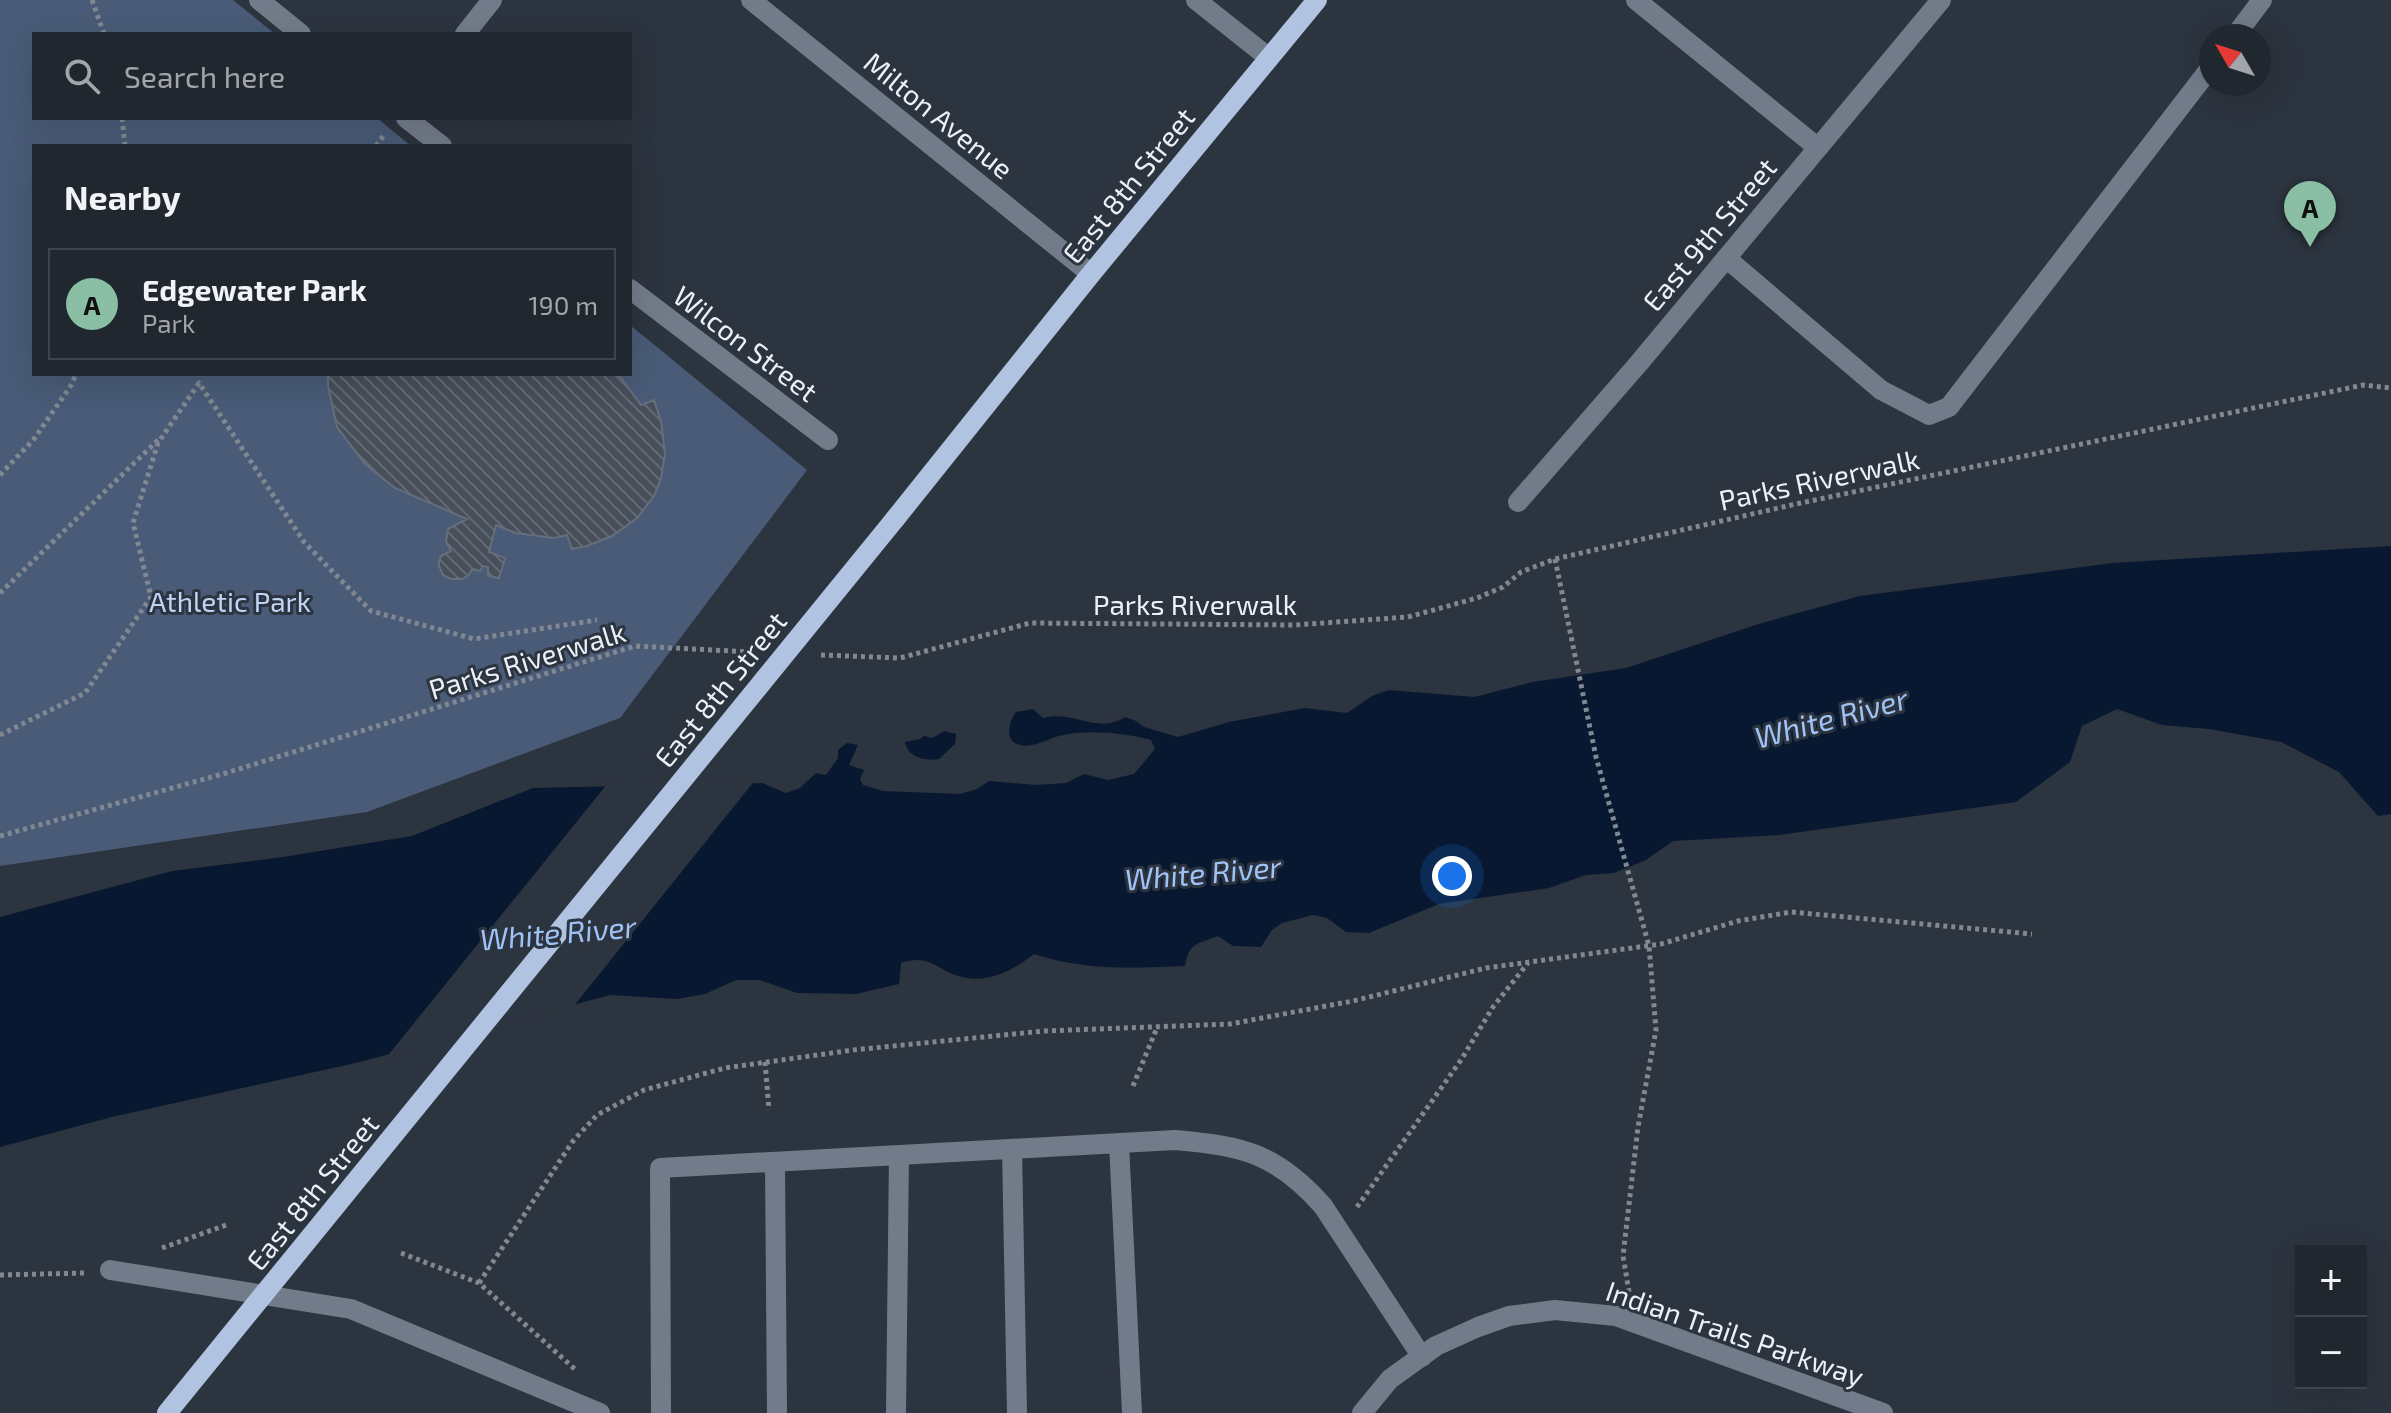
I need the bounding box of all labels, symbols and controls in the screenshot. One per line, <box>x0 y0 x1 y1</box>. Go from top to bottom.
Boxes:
north arrow <box>2199 24 2271 96</box>
search box <box>32 32 632 120</box>
street label: Milton Avenue <box>858 45 1020 185</box>
icon: search <box>60 54 104 98</box>
text: Search here <box>124 58 285 94</box>
street label: East 8th Street <box>1055 100 1201 270</box>
street label: East 9th Street <box>1635 151 1783 317</box>
text: Nearby <box>64 176 181 217</box>
pin: A <box>2284 181 2336 247</box>
text: Edgewater Park <box>142 271 367 307</box>
street label: Wilcon Street <box>667 278 825 408</box>
text: A <box>84 289 100 320</box>
text: 190 m <box>529 289 598 320</box>
text: Park <box>142 307 195 338</box>
street label: Parks Riverwalk <box>1716 441 1922 517</box>
park label: Athletic Park <box>149 584 311 618</box>
street label: Parks Riverwalk <box>1093 587 1297 621</box>
street label: East 8th Street <box>647 604 793 774</box>
street label: Parks Riverwalk <box>425 614 629 706</box>
water label: White River <box>1751 679 1913 755</box>
water label: White River <box>1123 847 1284 897</box>
your location <box>1432 856 1472 896</box>
water label: White River <box>478 907 639 957</box>
street label: East 8th Street <box>239 1107 385 1277</box>
map controls <box>2295 1245 2367 1389</box>
button: + <box>2295 1245 2367 1317</box>
street label: Indian Trails Parkway <box>1602 1273 1868 1393</box>
button: − <box>2295 1317 2367 1389</box>

